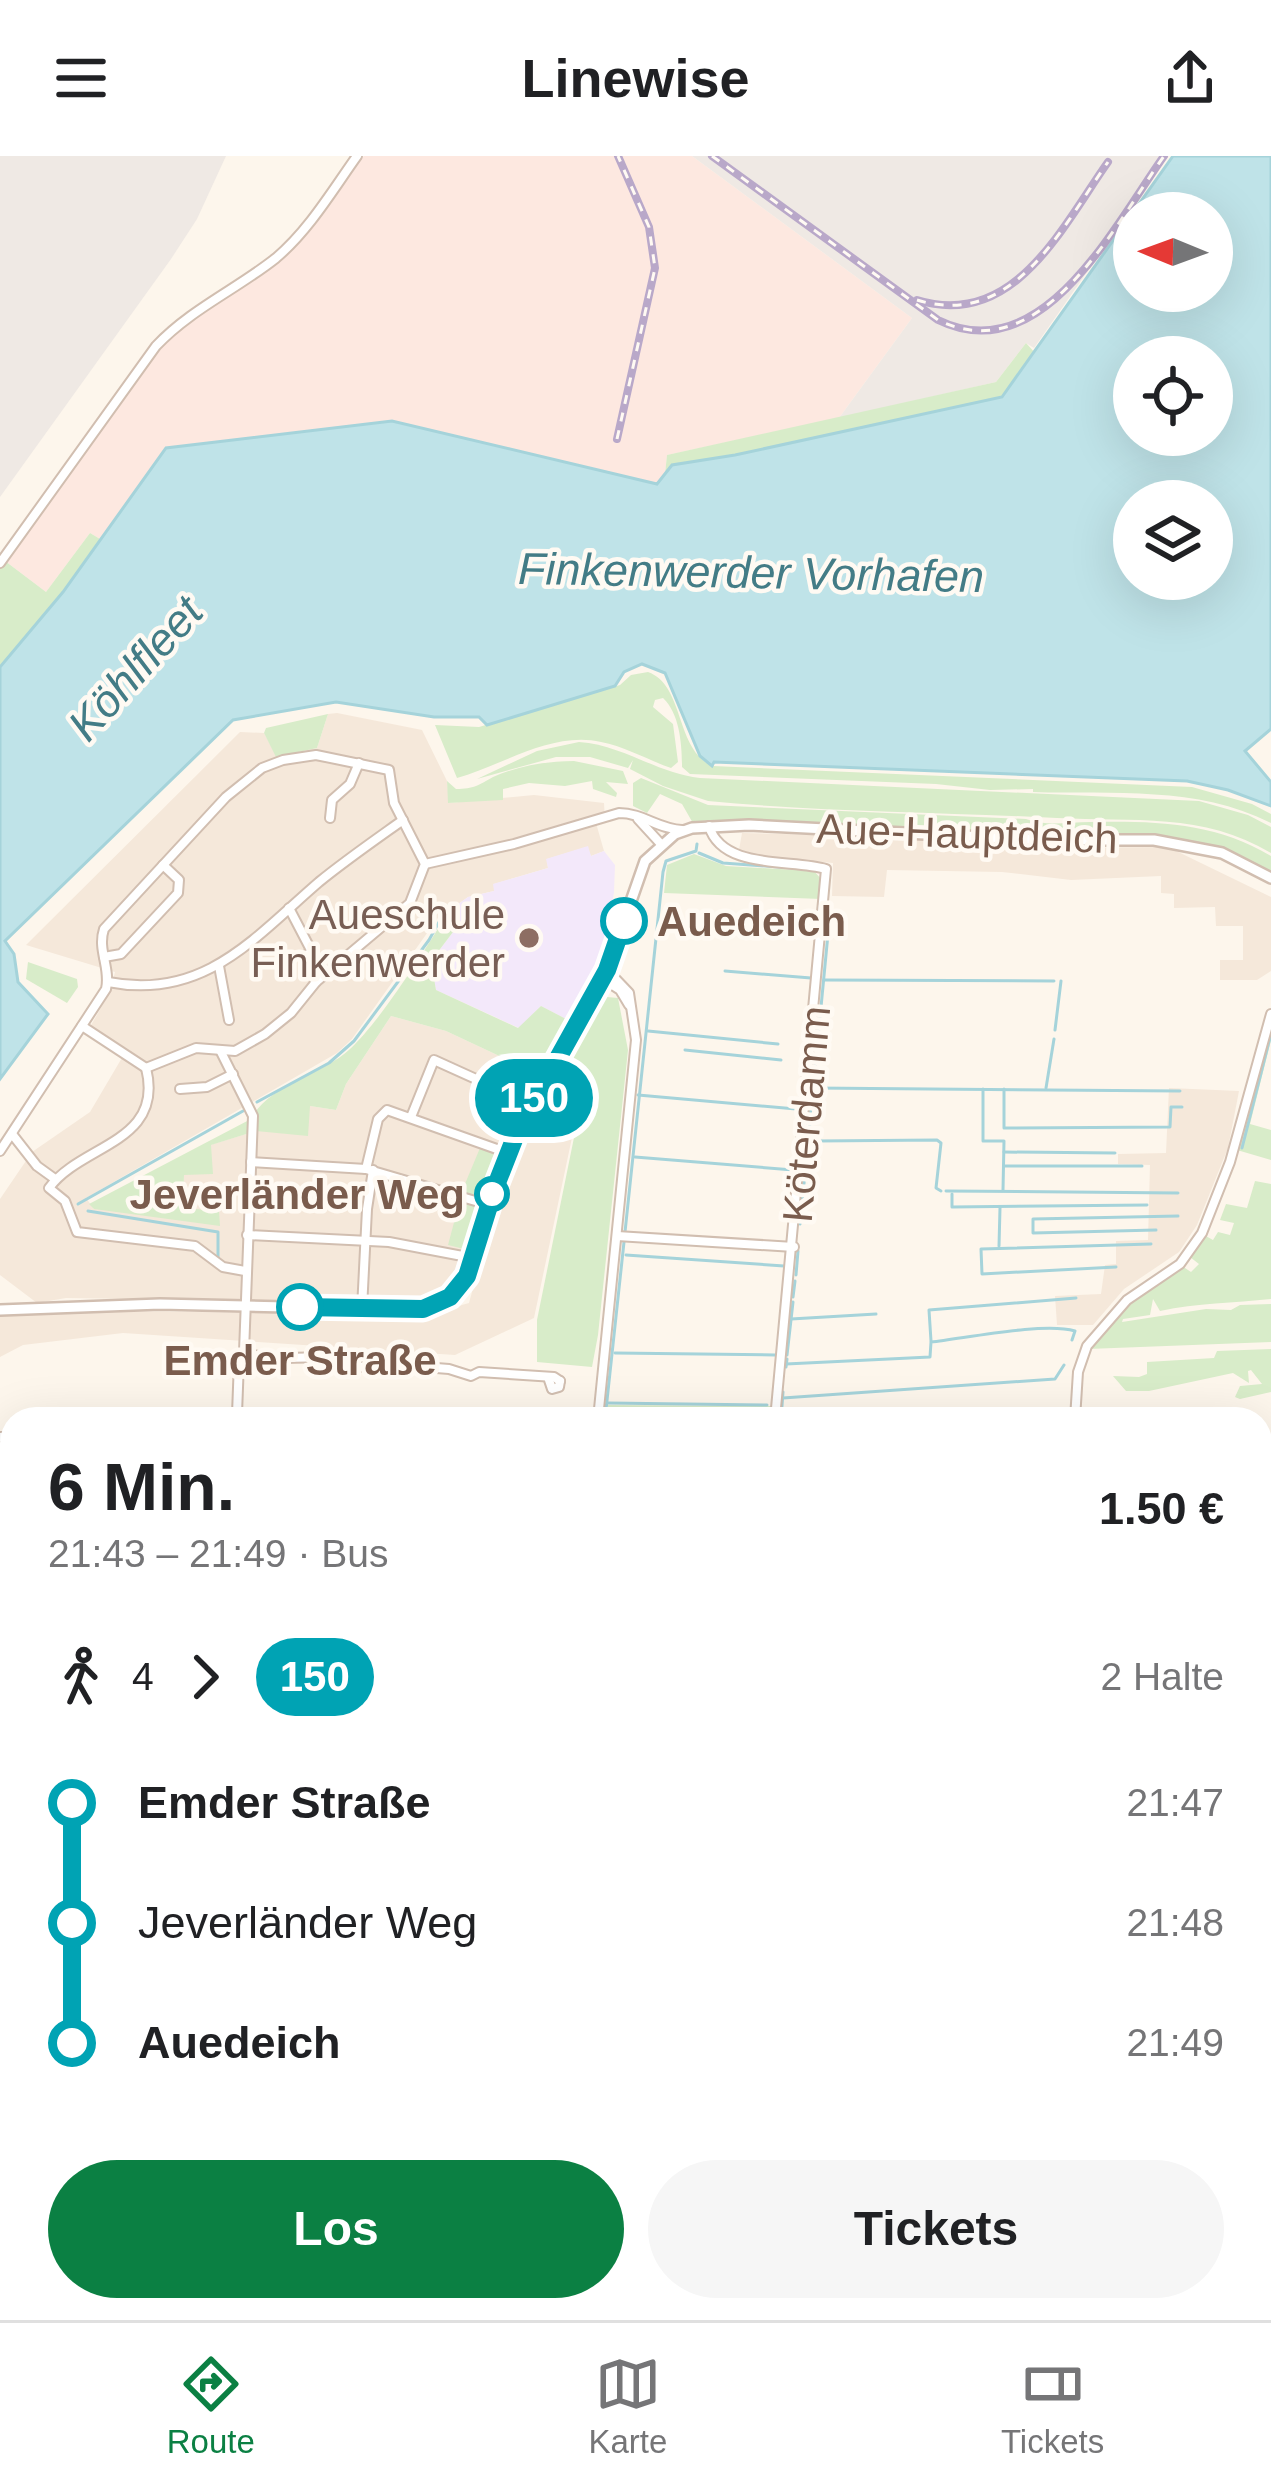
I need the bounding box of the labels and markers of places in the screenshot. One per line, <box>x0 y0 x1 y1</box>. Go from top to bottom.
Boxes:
place label: Aueschule Finkenwerder <box>251 891 505 986</box>
place label: Auedeich <box>657 898 846 945</box>
marker: Auedeich <box>602 899 646 943</box>
marker: Aueschule Finkenwerder <box>516 925 542 951</box>
place label: Jeverländer Weg <box>130 1171 465 1218</box>
marker: Jeverländer Weg <box>476 1178 508 1210</box>
marker: Emder Straße <box>278 1285 322 1329</box>
place label: Emder Straße <box>163 1337 437 1384</box>

